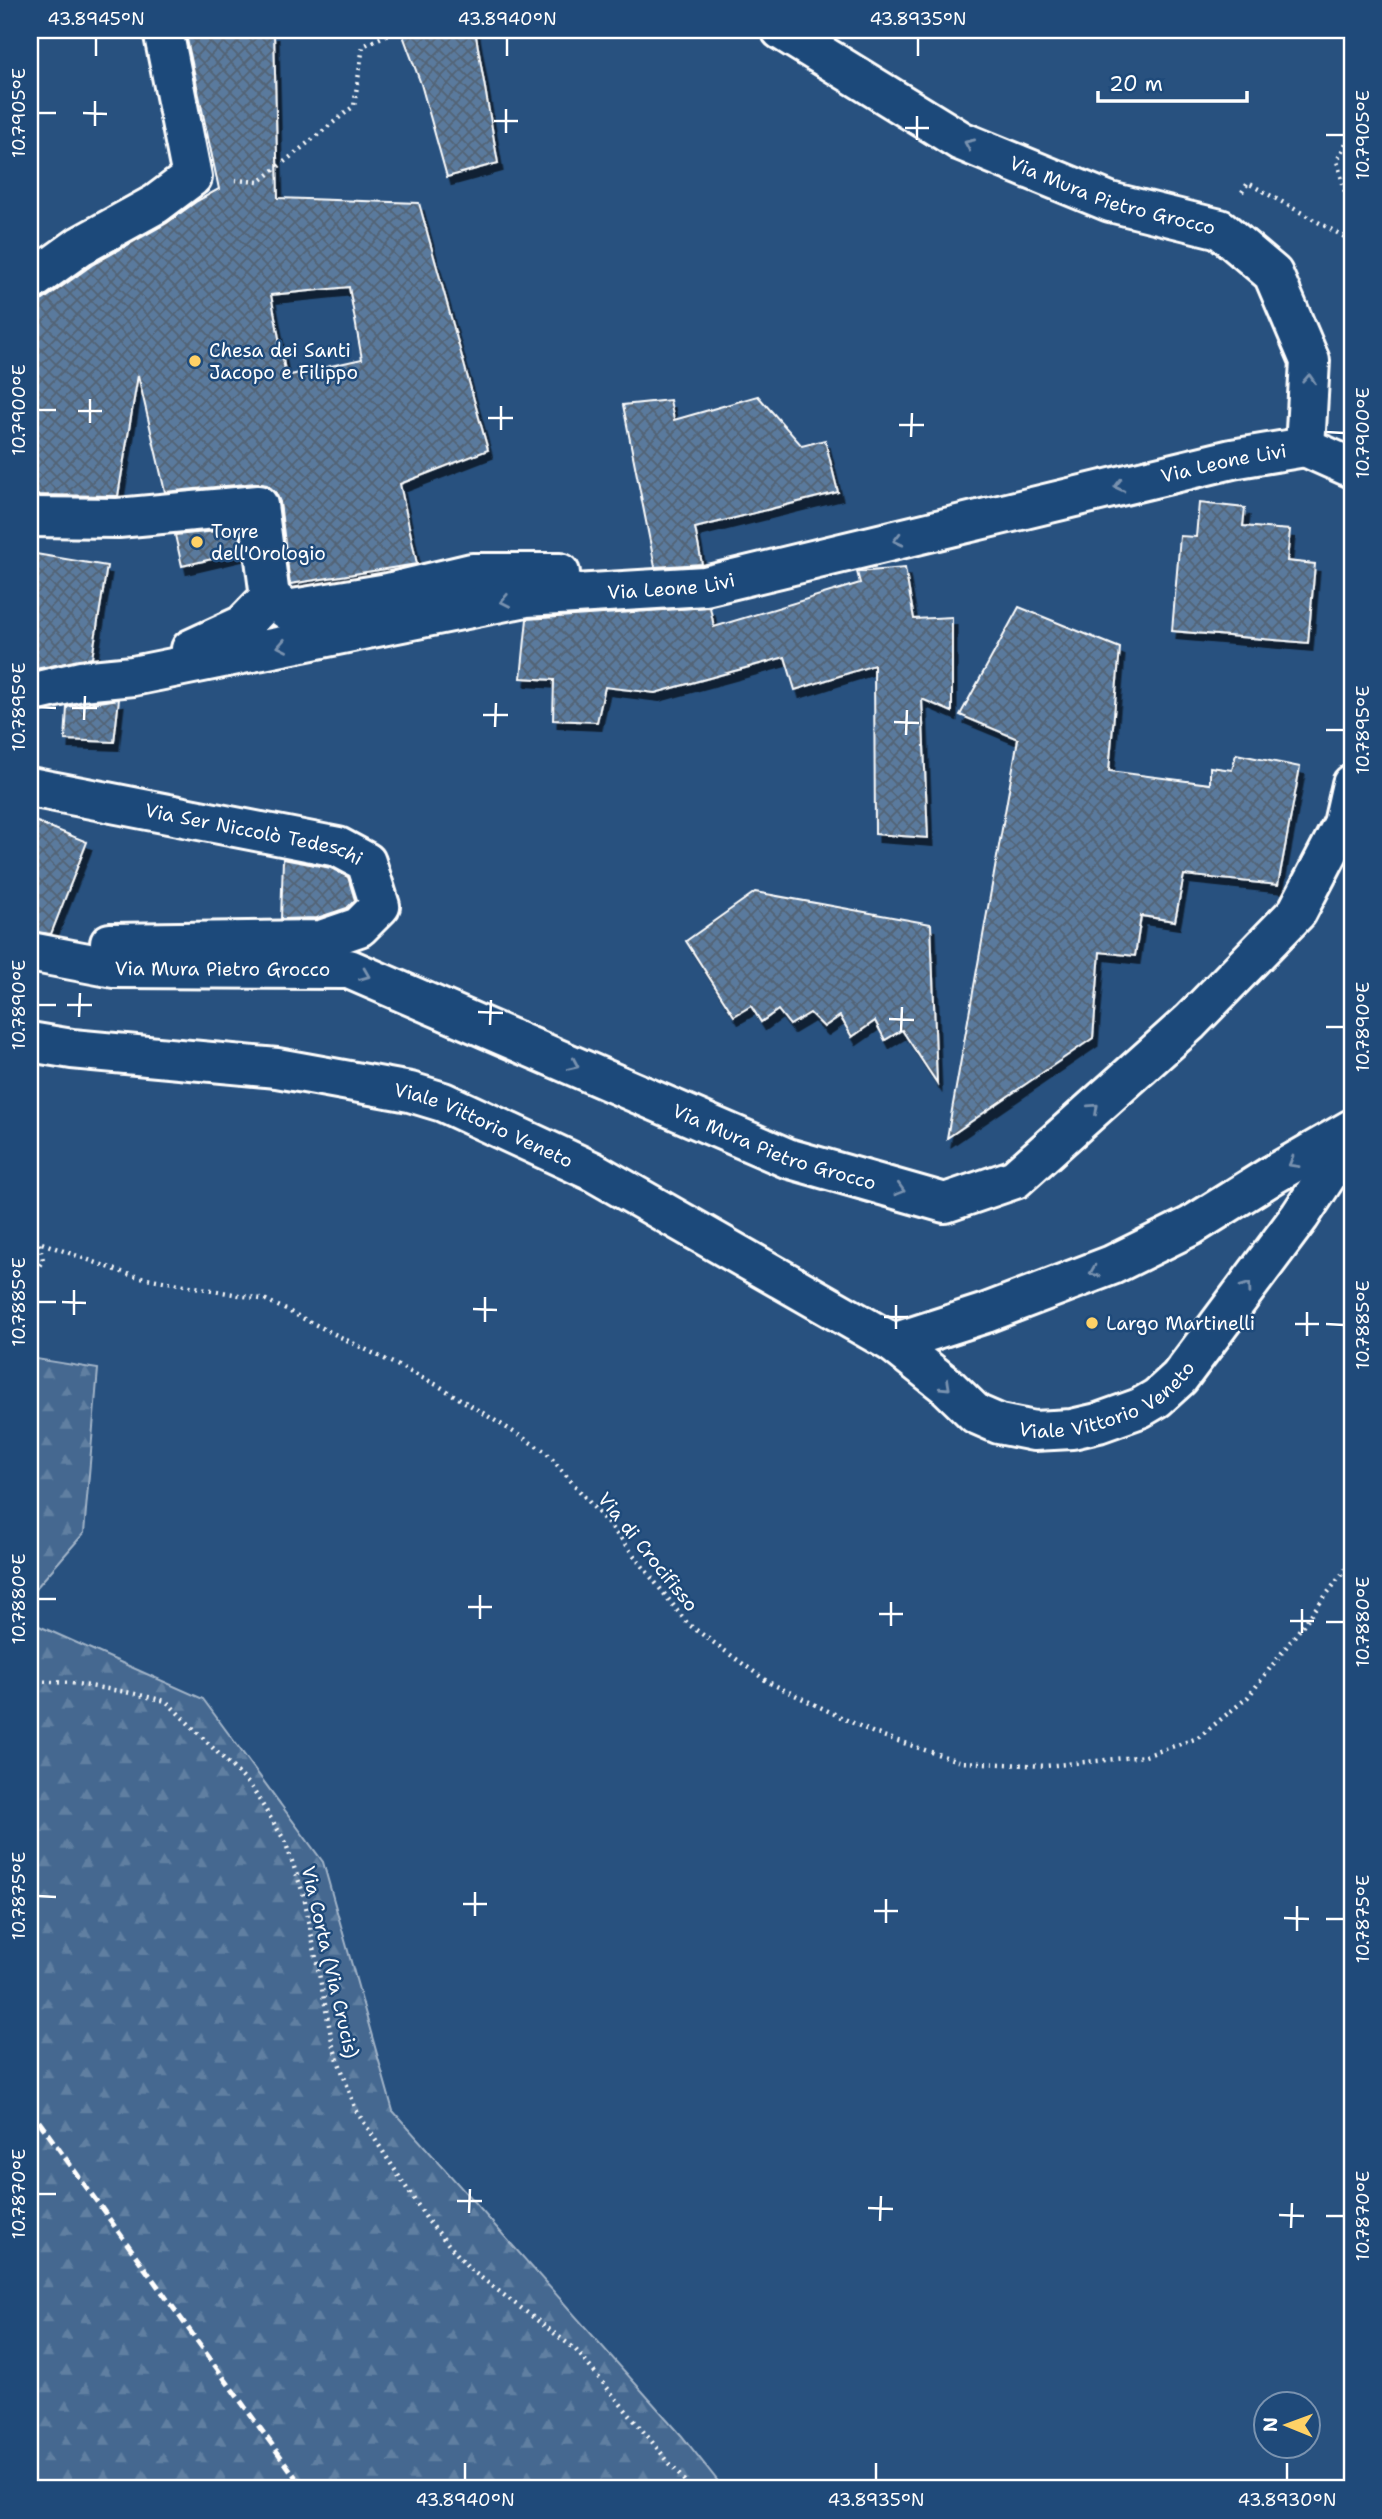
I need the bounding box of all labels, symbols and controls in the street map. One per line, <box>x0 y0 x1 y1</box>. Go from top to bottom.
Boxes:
text: 43.8945°N <box>47 7 145 31</box>
text: 43.8940°N <box>457 7 557 31</box>
text: 43.8935°N <box>869 7 967 31</box>
scale bar <box>1098 60 1247 104</box>
text: 10.7905°E <box>7 68 31 158</box>
text: 20 m <box>1109 70 1163 98</box>
text: 10.7905°E <box>1351 90 1375 180</box>
one-way arrow <box>964 138 976 152</box>
street label: Via Mura Pietro Grocco <box>1006 150 1218 240</box>
place label: Chesa dei Santi Jacopo e Filippo <box>209 338 358 385</box>
marker: Chesa dei Santi Jacopo e Filippo <box>187 353 203 369</box>
text: 10.7900°E <box>7 364 31 456</box>
one-way arrow <box>1301 373 1316 384</box>
text: 10.7900°E <box>1351 387 1375 479</box>
street label: Via Leone Livi <box>1158 438 1288 488</box>
one-way arrow <box>1113 478 1125 492</box>
place label: Torre dell'Orologio <box>211 519 326 566</box>
one-way arrow <box>892 532 904 546</box>
marker: Torre dell'Orologio <box>189 534 205 550</box>
street label: Via Leone Livi <box>607 567 737 604</box>
one-way arrow <box>499 593 511 608</box>
one-way arrow <box>276 638 288 653</box>
text: 10.7895°E <box>7 662 31 752</box>
text: 10.7895°E <box>1351 685 1375 775</box>
street label: Via Ser Niccolò Tedeschi <box>143 797 367 871</box>
street label: Via Mura Pietro Grocco <box>115 956 330 981</box>
text: 10.7890°E <box>7 960 31 1050</box>
one-way arrow <box>358 967 370 981</box>
text: 10.7890°E <box>1351 982 1375 1072</box>
one-way arrow <box>567 1057 579 1071</box>
street label: Viale Vittorio Veneto <box>392 1077 577 1173</box>
street label: Via Mura Pietro Grocco <box>669 1098 879 1195</box>
one-way arrow <box>1086 1104 1099 1116</box>
one-way arrow <box>1288 1155 1300 1168</box>
one-way arrow <box>894 1182 906 1196</box>
text: 10.7885°E <box>7 1257 31 1347</box>
one-way arrow <box>1088 1264 1101 1278</box>
text: 10.7885°E <box>1351 1280 1375 1370</box>
one-way arrow <box>1239 1282 1252 1295</box>
place label: Largo Martinelli <box>1106 1311 1255 1336</box>
marker: Largo Martinelli <box>1084 1315 1100 1331</box>
street label: Viale Vittorio Veneto <box>1017 1356 1200 1444</box>
one-way arrow <box>938 1378 951 1390</box>
street label: Via di Crocifisso <box>592 1487 704 1617</box>
text: 10.7880°E <box>7 1553 31 1645</box>
text: 10.7880°E <box>1351 1576 1375 1668</box>
text: 10.7875°E <box>7 1852 31 1940</box>
street label: Via Corta (Via Crucis) <box>296 1863 364 2061</box>
text: 10.7875°E <box>1351 1875 1375 1963</box>
text: 10.7870°E <box>7 2149 31 2239</box>
text: 10.7870°E <box>1351 2171 1375 2261</box>
north arrow <box>1252 2390 1322 2460</box>
text: N <box>1258 2417 1283 2432</box>
text: 43.8940°N <box>415 2488 515 2512</box>
text: 43.8935°N <box>827 2488 925 2512</box>
text: 43.8930°N <box>1238 2488 1336 2512</box>

